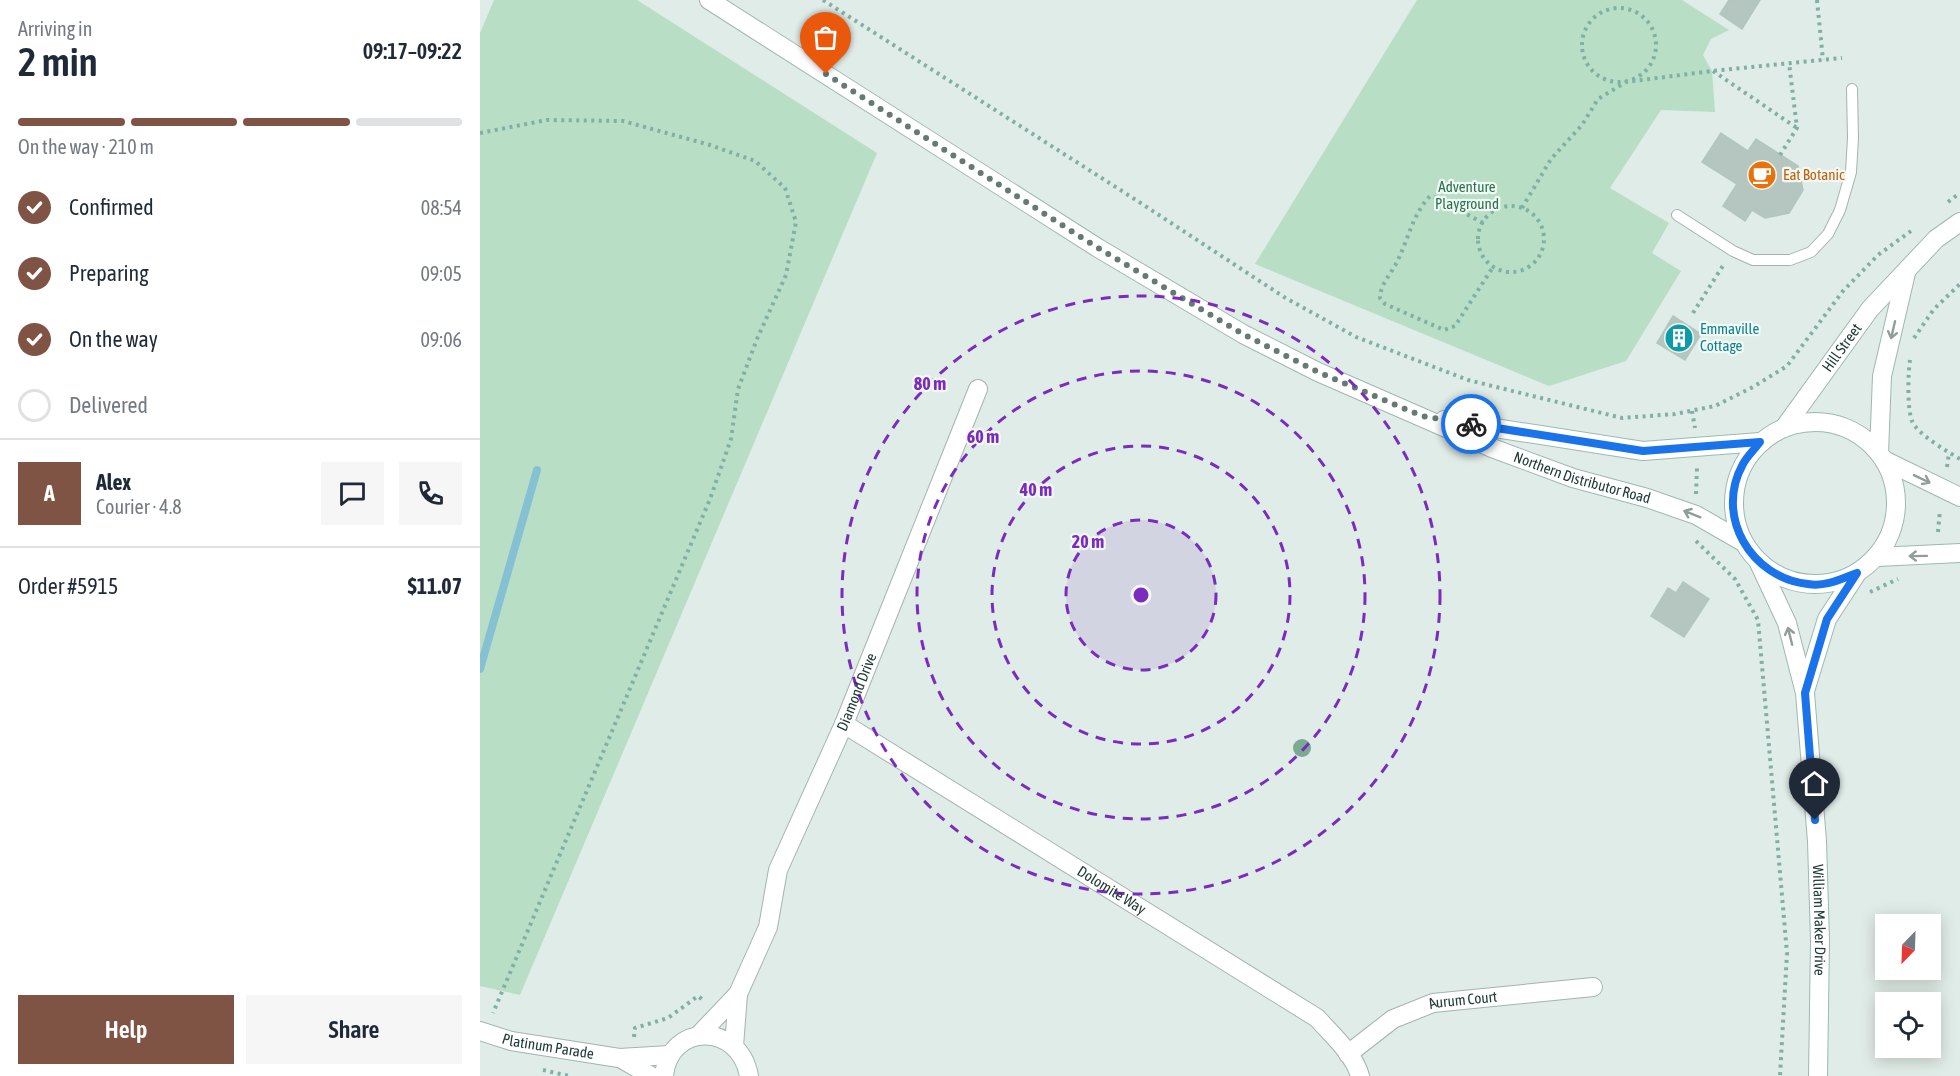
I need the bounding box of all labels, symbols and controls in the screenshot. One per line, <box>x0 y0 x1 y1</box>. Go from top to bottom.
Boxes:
pin <box>800 12 851 74</box>
text: Arriving in <box>18 17 92 40</box>
icon: bag <box>809 21 842 54</box>
text: 09:17–09:22 <box>363 38 462 64</box>
text: 2 min <box>18 40 98 84</box>
text: On the way · 210 m <box>18 135 154 158</box>
cafe icon: Eat Botanic <box>1746 159 1778 191</box>
place label: Eat Botanic <box>1783 166 1845 183</box>
park label: Adventure Playground <box>1435 178 1499 212</box>
icon: check <box>18 191 51 224</box>
text: Confirmed <box>69 194 154 220</box>
text: 08:54 <box>421 196 462 219</box>
icon: check <box>18 257 51 290</box>
text: Preparing <box>69 260 149 286</box>
text: 09:05 <box>420 262 462 285</box>
place label: Emmaville Cottage <box>1700 320 1759 354</box>
street label: Hill Street <box>1819 320 1865 375</box>
one-way arrow <box>1886 320 1898 339</box>
building icon: Emmaville Cottage <box>1663 322 1695 354</box>
icon: check <box>18 323 51 356</box>
text: On the way <box>69 326 158 352</box>
text: 09:06 <box>420 328 462 351</box>
text: 80 m <box>914 373 946 394</box>
text: Delivered <box>69 392 148 418</box>
courier <box>1441 394 1501 454</box>
icon: bike <box>1455 408 1488 441</box>
text: 60 m <box>967 426 999 447</box>
street label: Northern Distributor Road <box>1512 448 1653 507</box>
button: chat <box>321 462 384 525</box>
button: phone <box>399 462 462 525</box>
text: Alex <box>96 469 131 495</box>
one-way arrow <box>1913 473 1931 485</box>
text: 40 m <box>1019 479 1052 500</box>
text: A <box>44 480 55 506</box>
text: Courier · 4.8 <box>96 495 182 518</box>
one-way arrow <box>1683 508 1701 519</box>
text: 20 m <box>1072 531 1104 552</box>
one-way arrow <box>1909 550 1929 561</box>
text: Order #5915 <box>18 573 118 599</box>
text: $11.07 <box>407 573 462 599</box>
centre of rings <box>1131 585 1151 605</box>
one-way arrow <box>1784 627 1796 646</box>
street label: Diamond Drive <box>833 650 880 733</box>
pin <box>1789 758 1840 820</box>
icon: home <box>1798 767 1831 800</box>
street label: Dolomite Way <box>1074 862 1149 917</box>
street label: William Maker Drive <box>1810 864 1829 976</box>
north arrow <box>1875 914 1941 980</box>
map controls <box>1875 914 1941 1058</box>
street label: Aurum Court <box>1425 988 1498 1012</box>
button: locate <box>1875 992 1941 1058</box>
button: Help <box>18 995 234 1064</box>
button: Share <box>246 995 462 1064</box>
street label: Platinum Parade <box>500 1030 595 1062</box>

